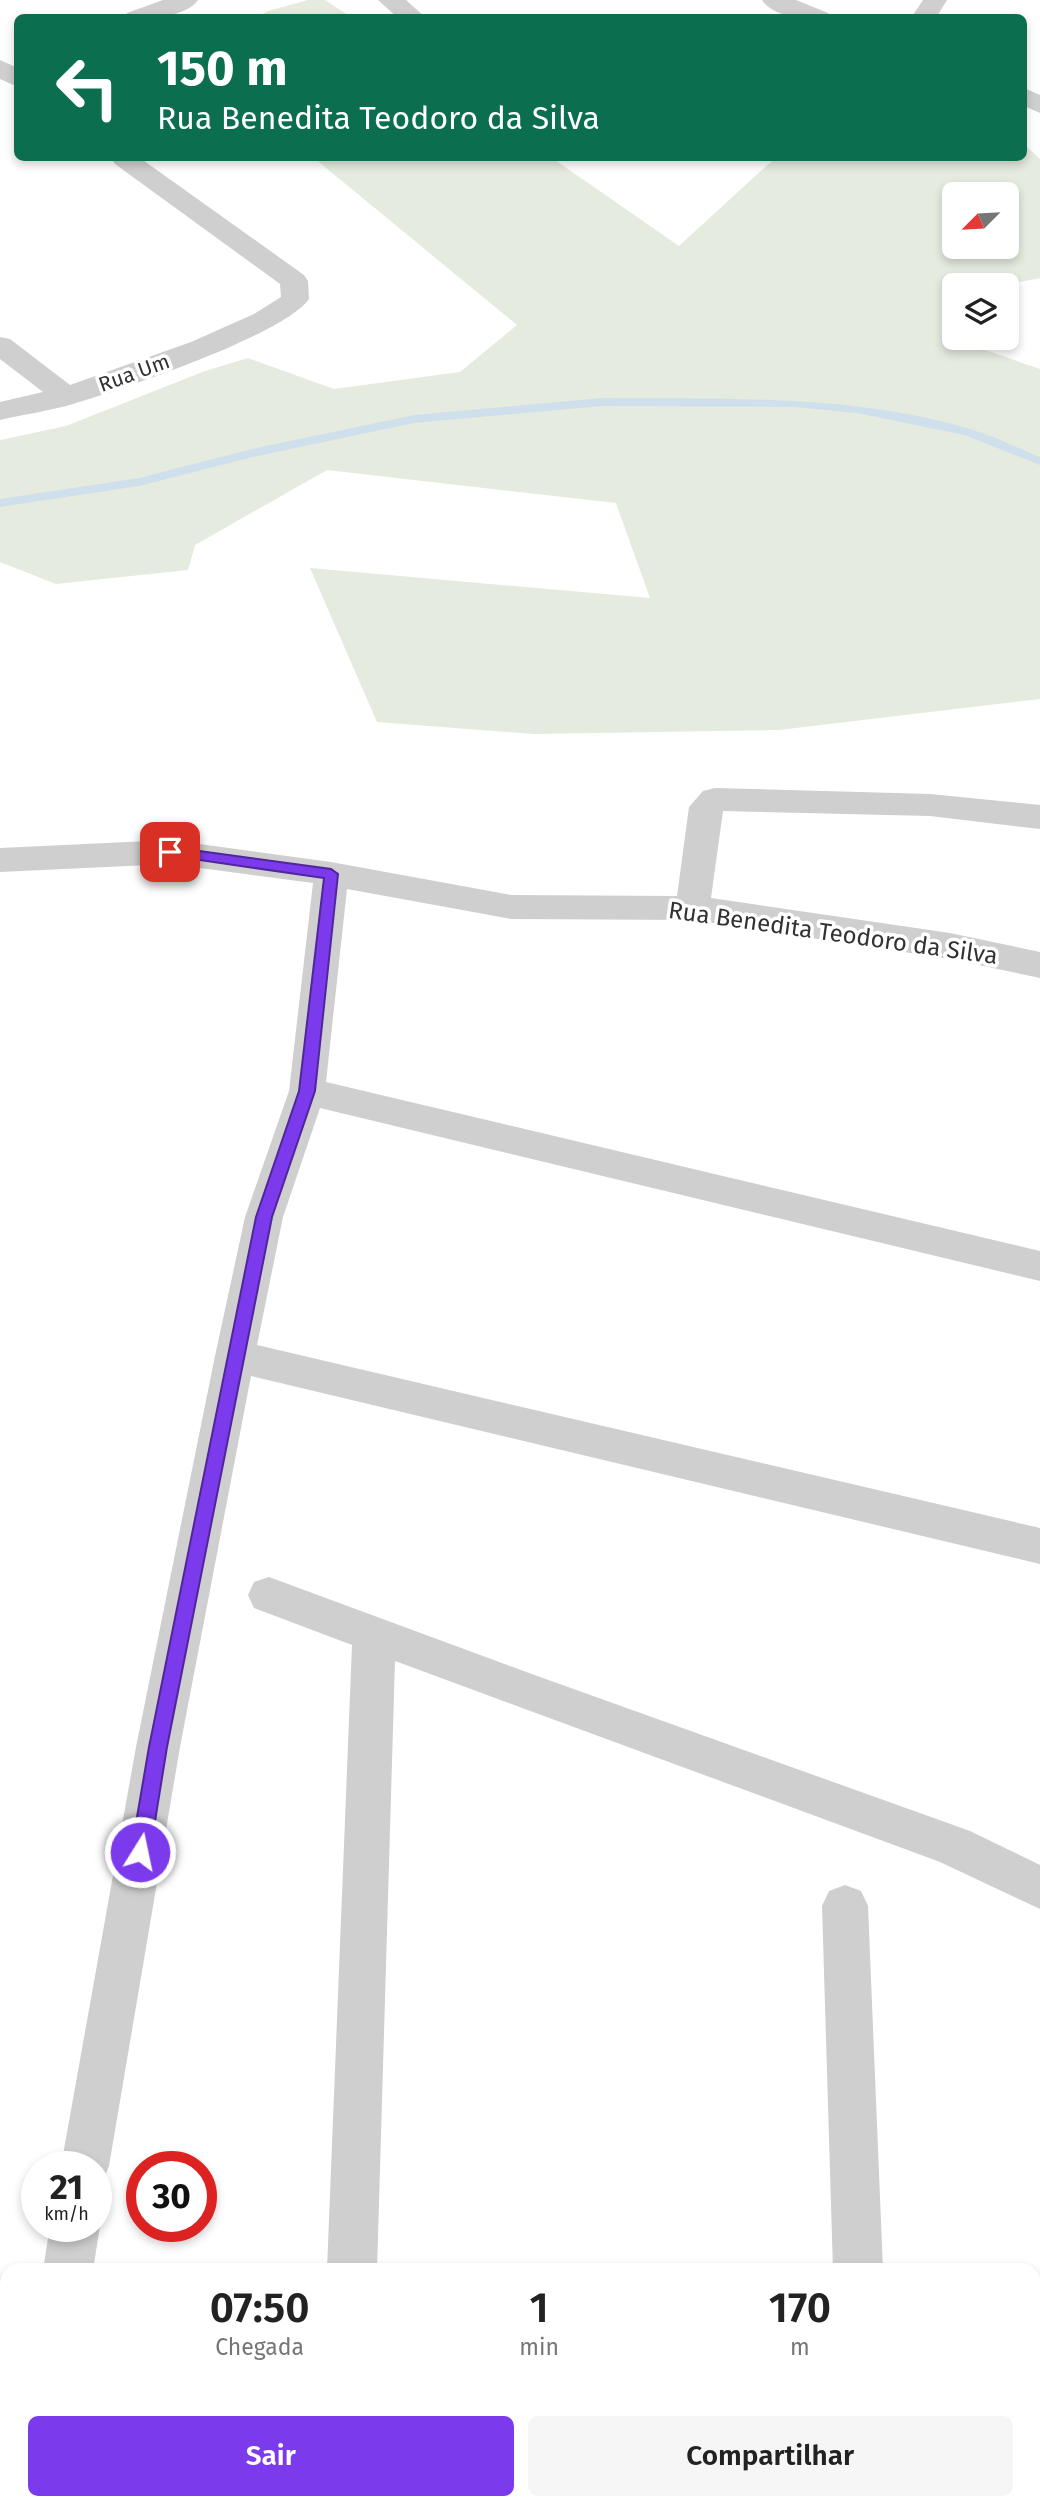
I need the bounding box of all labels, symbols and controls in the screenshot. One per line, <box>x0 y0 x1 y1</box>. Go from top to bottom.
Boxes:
text: 150 m <box>157 39 288 98</box>
icon: left <box>42 42 133 133</box>
text: Rua Benedita Teodoro da Silva <box>157 99 600 137</box>
north arrow <box>942 182 1018 259</box>
map controls <box>942 182 1019 350</box>
button: layers <box>942 273 1019 350</box>
street label: Rua Um <box>95 348 173 398</box>
pin <box>140 822 200 882</box>
icon: arrive <box>151 833 189 871</box>
street label: Rua Benedita Teodoro da Silva <box>667 896 999 970</box>
position arrow <box>103 1815 177 1889</box>
speed limit sign: 30 <box>126 2151 217 2242</box>
text: 21 <box>50 2166 83 2208</box>
text: km/h <box>44 2203 89 2225</box>
text: 07:50 <box>210 2283 310 2333</box>
text: 1 <box>530 2283 549 2333</box>
text: 170 <box>769 2283 831 2333</box>
text: Chegada <box>215 2333 304 2361</box>
text: min <box>519 2333 559 2361</box>
text: m <box>790 2333 810 2361</box>
button: Sair <box>28 2416 514 2496</box>
button: Compartilhar <box>528 2416 1013 2496</box>

